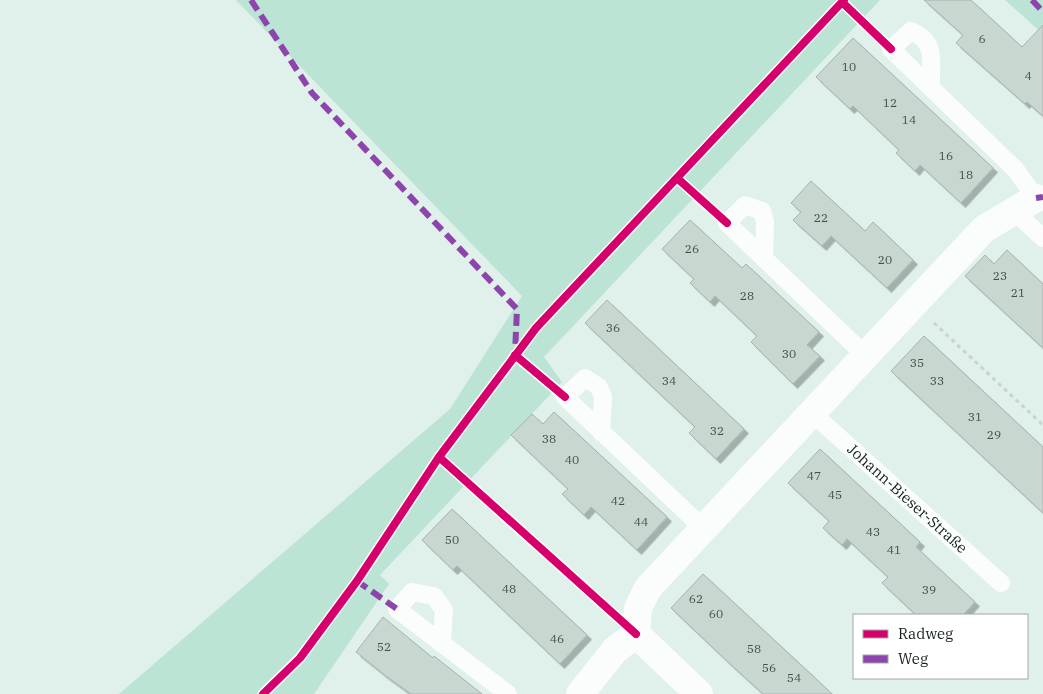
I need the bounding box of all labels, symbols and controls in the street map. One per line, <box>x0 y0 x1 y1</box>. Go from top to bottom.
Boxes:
house number: 6 <box>978 31 986 46</box>
house number: 10 <box>842 59 856 74</box>
house number: 4 <box>1024 68 1032 83</box>
house number: 12 <box>883 95 897 110</box>
house number: 14 <box>902 112 916 127</box>
house number: 16 <box>939 148 953 163</box>
house number: 18 <box>959 167 973 182</box>
house number: 22 <box>814 210 828 225</box>
house number: 26 <box>685 241 699 256</box>
house number: 20 <box>878 252 892 267</box>
house number: 23 <box>993 268 1007 283</box>
house number: 21 <box>1011 285 1025 300</box>
house number: 28 <box>740 288 754 303</box>
house number: 36 <box>606 320 620 335</box>
house number: 30 <box>782 346 796 361</box>
house number: 35 <box>910 355 924 370</box>
house number: 34 <box>662 373 676 388</box>
house number: 33 <box>930 373 944 388</box>
house number: 31 <box>968 409 982 424</box>
house number: 32 <box>710 423 724 438</box>
house number: 29 <box>987 427 1001 442</box>
house number: 38 <box>542 431 556 446</box>
street label: Johann-Bieser-Straße <box>844 439 971 557</box>
house number: 40 <box>565 452 579 467</box>
house number: 47 <box>807 468 821 483</box>
house number: 45 <box>828 487 842 502</box>
house number: 42 <box>611 493 625 508</box>
house number: 44 <box>634 514 648 529</box>
house number: 43 <box>866 524 880 539</box>
house number: 50 <box>445 532 459 547</box>
house number: 41 <box>887 542 901 557</box>
house number: 48 <box>502 581 516 596</box>
house number: 39 <box>922 582 936 597</box>
house number: 62 <box>689 591 703 606</box>
house number: 60 <box>709 606 723 621</box>
legend <box>853 614 1028 679</box>
text: Radweg <box>898 624 953 643</box>
house number: 46 <box>550 631 564 646</box>
house number: 52 <box>377 639 391 654</box>
house number: 58 <box>747 641 761 656</box>
text: Weg <box>898 649 928 668</box>
house number: 56 <box>762 660 776 675</box>
house number: 54 <box>787 670 801 685</box>

